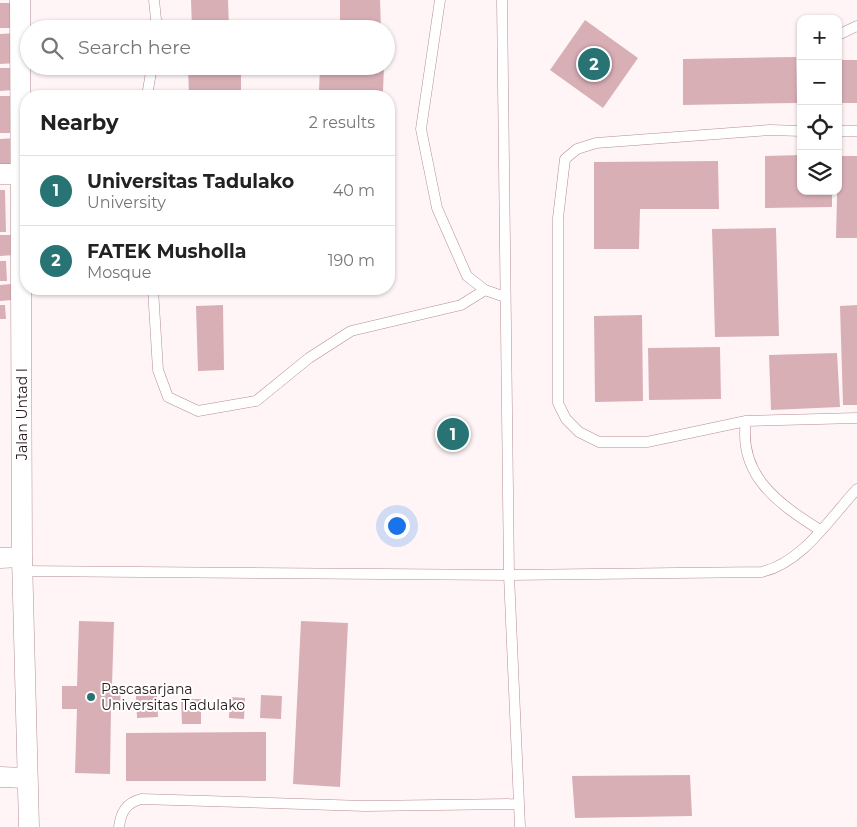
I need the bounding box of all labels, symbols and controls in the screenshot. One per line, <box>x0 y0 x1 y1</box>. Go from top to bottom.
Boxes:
map controls <box>797 15 842 195</box>
button: + <box>797 15 842 60</box>
search box <box>20 20 395 75</box>
icon: search <box>38 34 66 62</box>
text: Search here <box>78 36 191 59</box>
pin: 2 <box>578 45 610 83</box>
button: − <box>797 60 842 105</box>
button: locate <box>797 105 842 150</box>
text: Nearby <box>40 110 119 135</box>
text: 2 results <box>309 113 375 132</box>
button: layers <box>797 150 842 195</box>
text: Universitas Tadulako <box>87 170 294 193</box>
text: 1 <box>53 181 59 200</box>
text: 40 m <box>333 181 375 200</box>
text: University <box>87 193 166 212</box>
text: FATEK Musholla <box>87 240 247 263</box>
text: 2 <box>51 251 61 270</box>
text: 190 m <box>328 251 375 270</box>
text: Mosque <box>87 263 151 282</box>
street label: Jalan Untad I <box>13 368 31 461</box>
pin: 1 <box>437 415 469 453</box>
your location <box>384 513 410 539</box>
place label: Pascasarjana Universitas Tadulako <box>101 680 245 714</box>
marker: Pascasarjana Universitas Tadulako <box>85 691 97 703</box>

